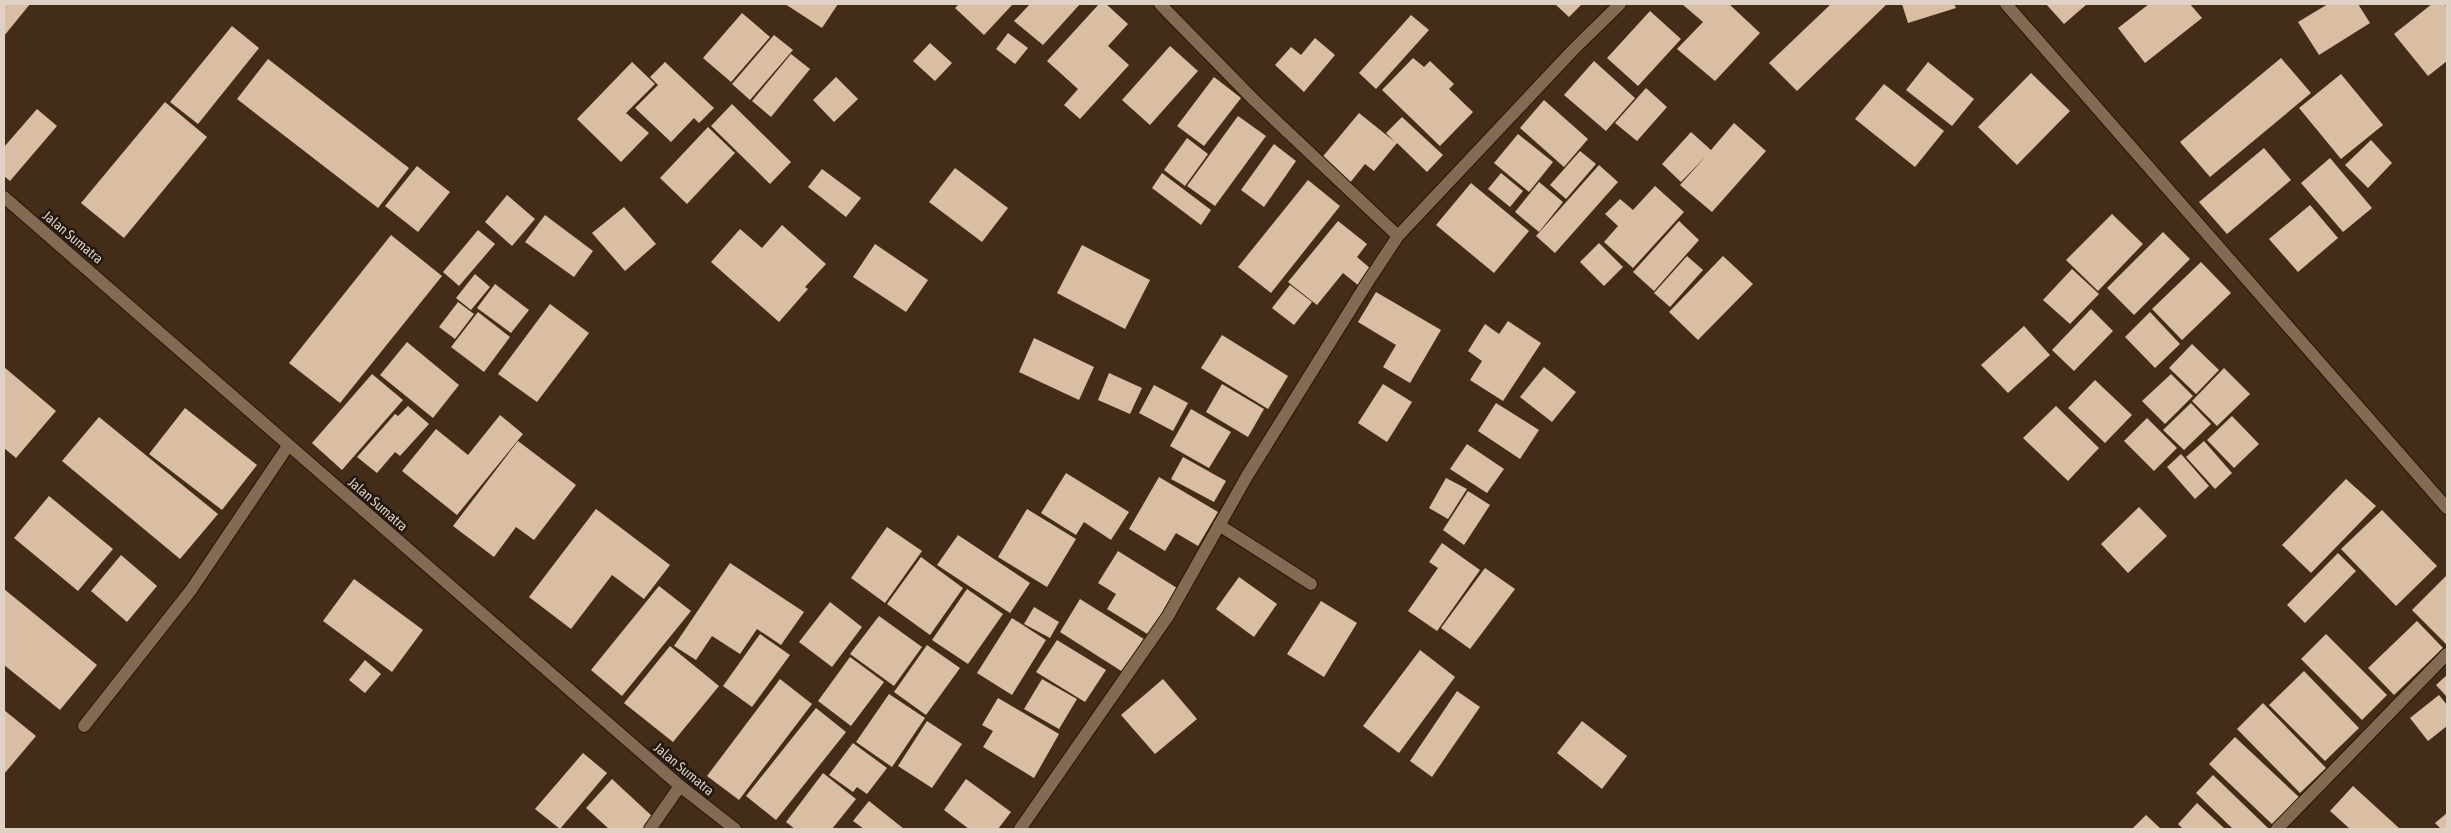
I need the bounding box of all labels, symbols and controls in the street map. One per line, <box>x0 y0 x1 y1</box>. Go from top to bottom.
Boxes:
street label: Jalan Sumatra <box>40 207 106 267</box>
street label: Jalan Sumatra <box>345 474 411 534</box>
street label: Jalan Sumatra <box>651 739 717 799</box>

